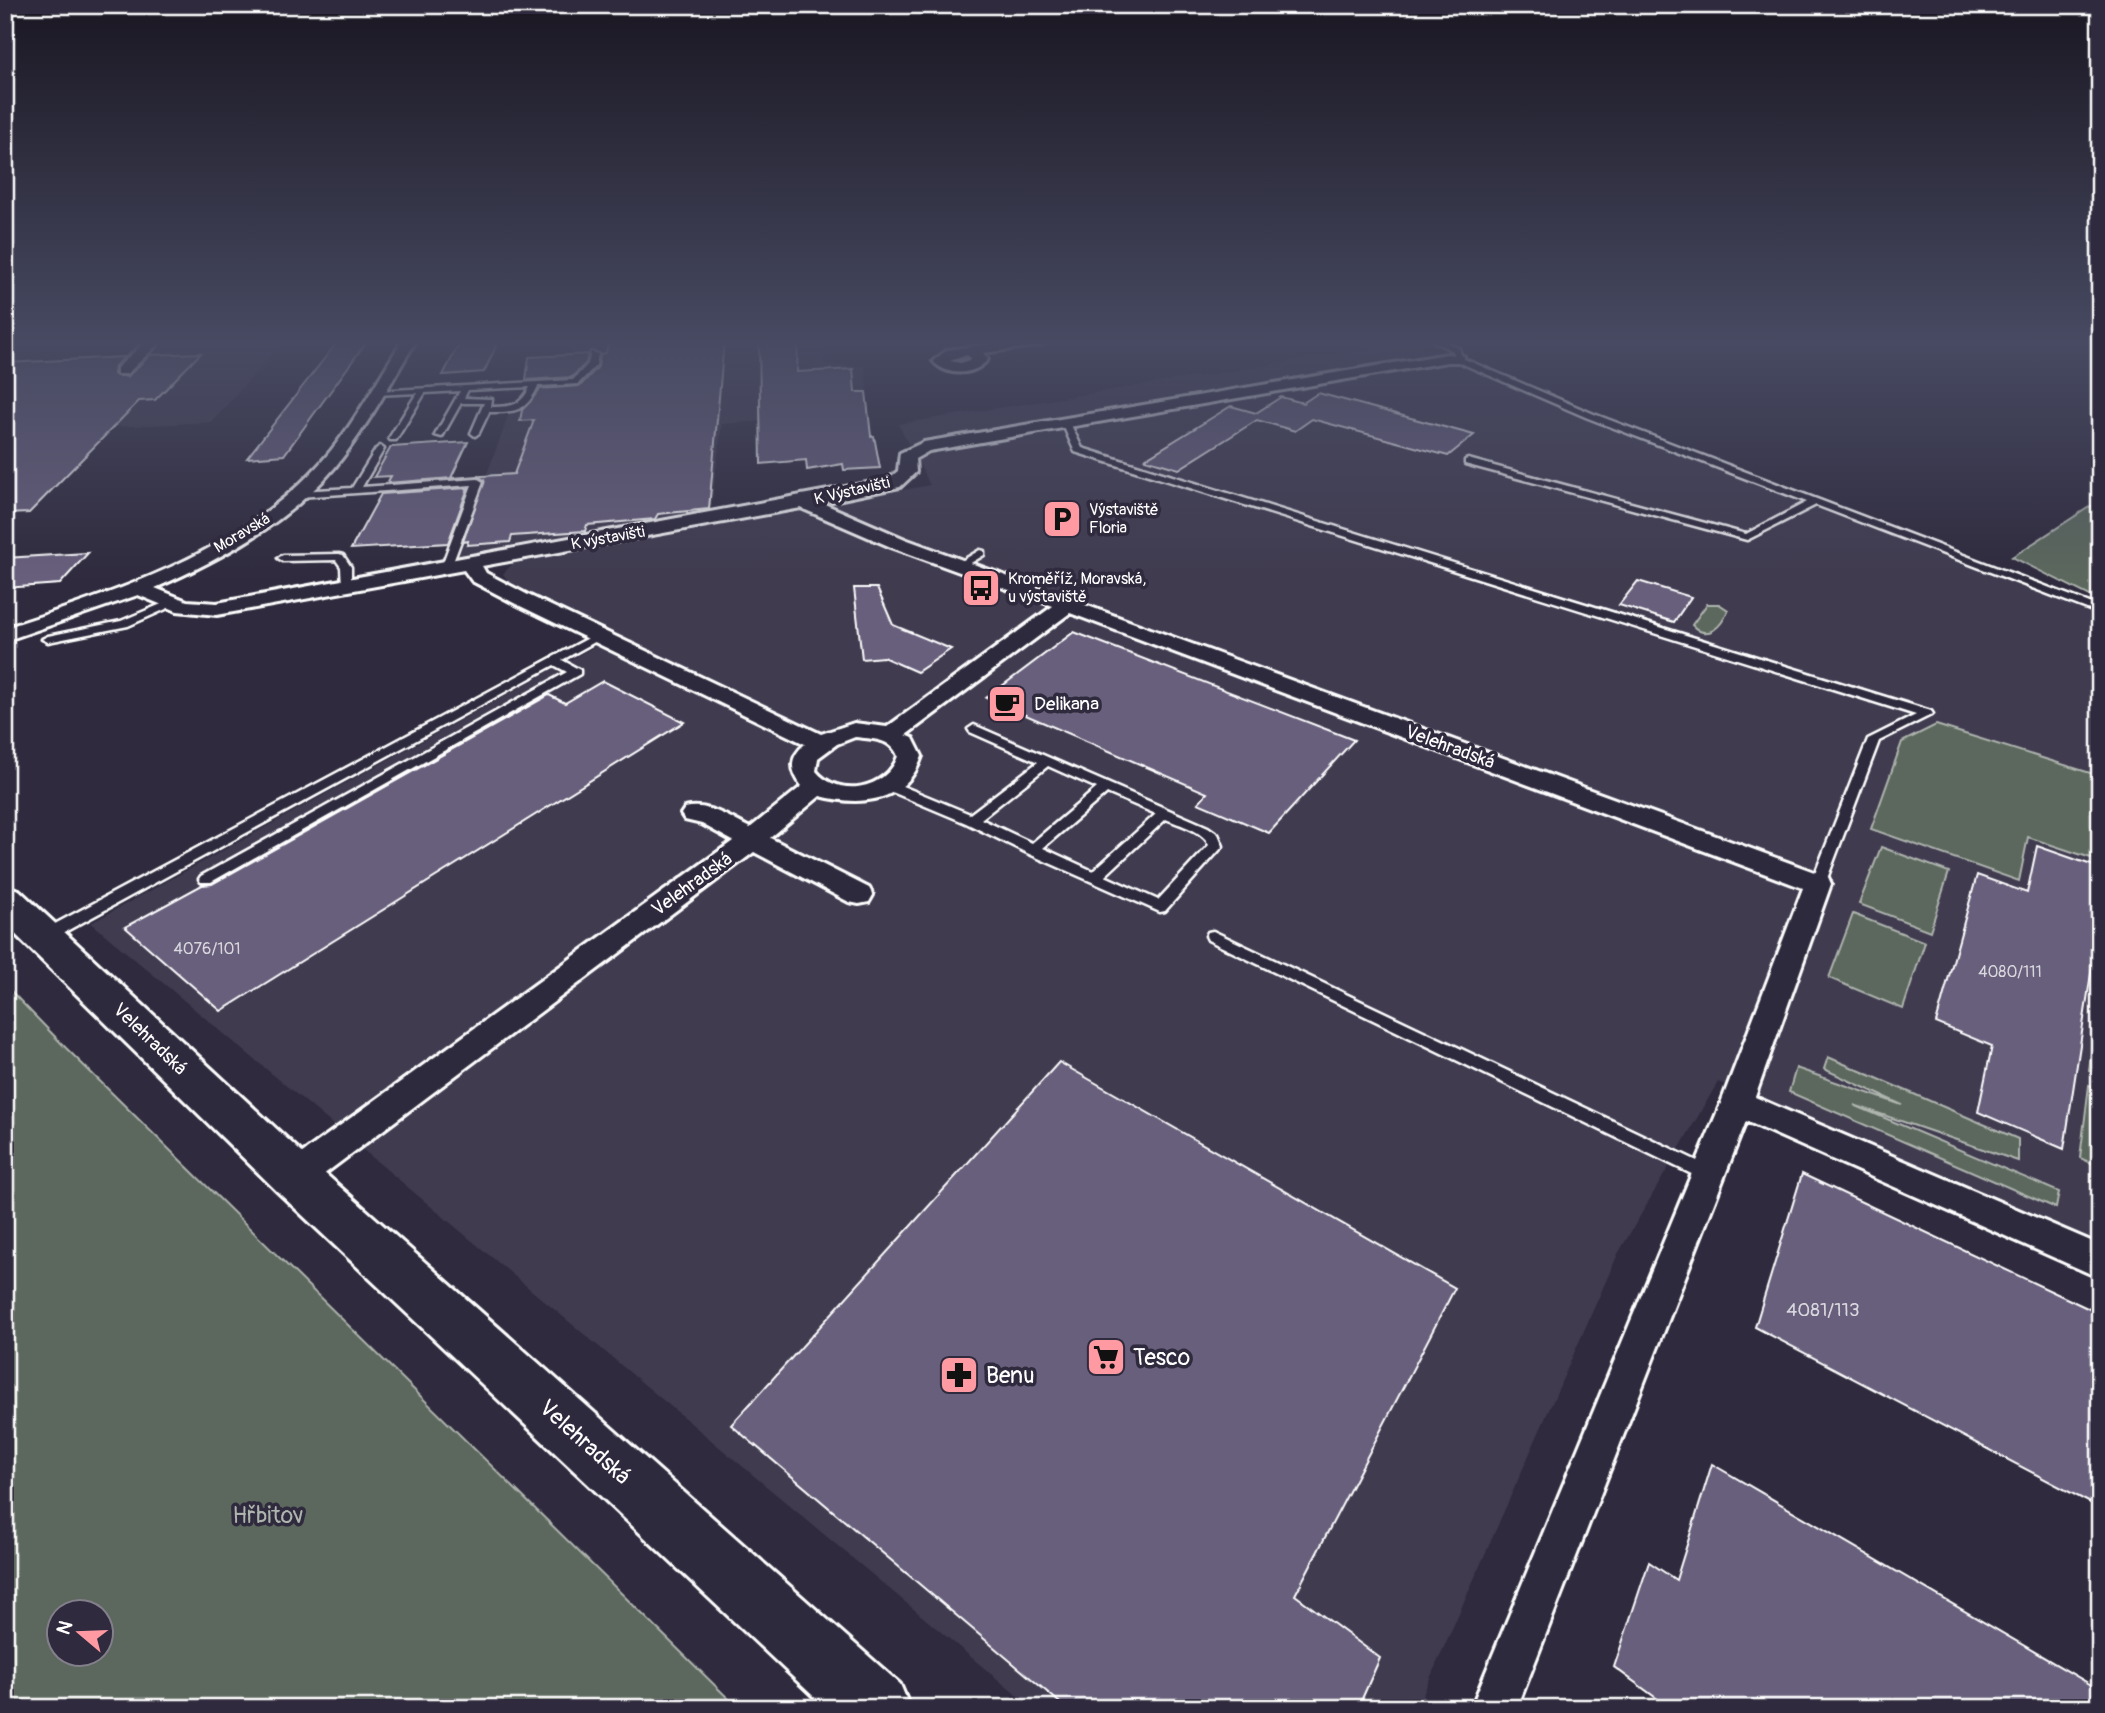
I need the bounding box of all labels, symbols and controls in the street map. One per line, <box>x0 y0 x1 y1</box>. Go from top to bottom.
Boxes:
street label: K Výstavišti <box>812 473 892 509</box>
parking icon: Výstaviště Floria <box>1041 498 1083 540</box>
place label: Výstaviště Floria <box>1089 500 1159 538</box>
street label: Moravská <box>210 509 274 557</box>
street label: K výstavišti <box>569 522 647 554</box>
bus stop icon: Kroměříž, Moravská, u výstaviště <box>960 567 1002 609</box>
place label: Kroměříž, Moravská, u výstaviště <box>1008 569 1146 607</box>
cafe icon: Delikana <box>986 683 1028 725</box>
place label: Delikana <box>1034 692 1099 716</box>
street label: Velehradská <box>1402 720 1498 774</box>
street label: Velehradská <box>647 847 737 921</box>
house number: 4076/101 <box>173 939 241 959</box>
house number: 4080/111 <box>1978 962 2042 982</box>
street label: Velehradská <box>108 998 192 1080</box>
house number: 4081/113 <box>1786 1298 1860 1322</box>
supermarket icon: Tesco <box>1085 1336 1127 1378</box>
place label: Tesco <box>1133 1343 1190 1372</box>
pharmacy icon: Benu <box>938 1354 980 1396</box>
place label: Benu <box>986 1361 1034 1390</box>
street label: Velehradská <box>533 1393 637 1491</box>
park label: Hřbitov <box>233 1501 303 1530</box>
north arrow <box>46 1598 116 1668</box>
text: N <box>51 1618 78 1638</box>

